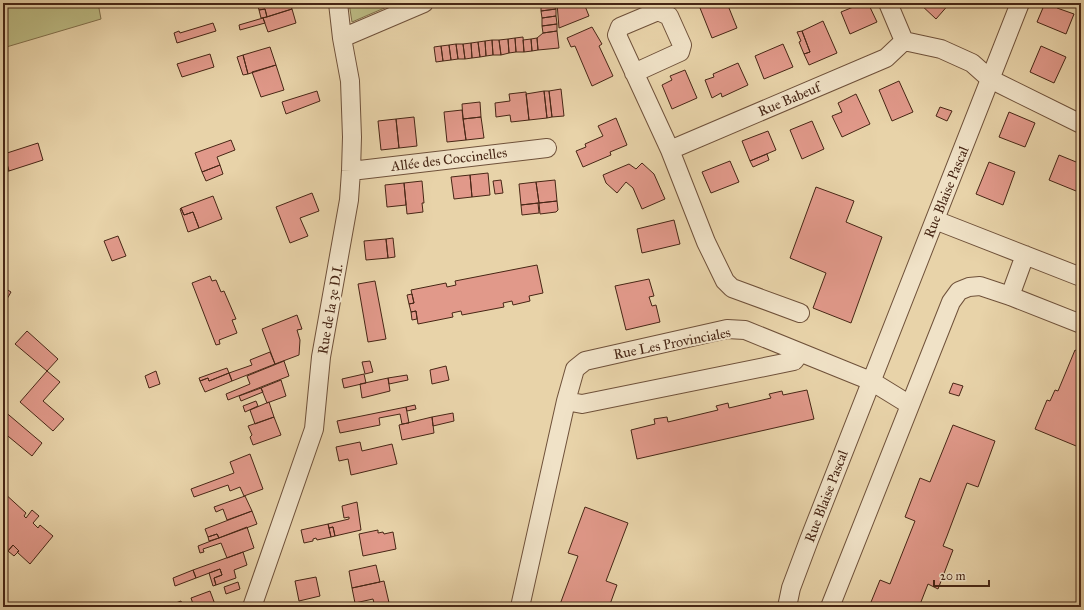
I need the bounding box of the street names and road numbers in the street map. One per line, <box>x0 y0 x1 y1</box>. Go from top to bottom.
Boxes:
street label: Rue Babeuf <box>755 78 825 120</box>
street label: Allée des Coccinelles <box>389 144 508 175</box>
street label: Rue Blaise Pascal <box>920 144 973 240</box>
street label: Rue de la 3e D.I. <box>314 262 347 356</box>
street label: Rue Les Provinciales <box>612 324 732 363</box>
street label: Rue Blaise Pascal <box>801 448 852 545</box>

